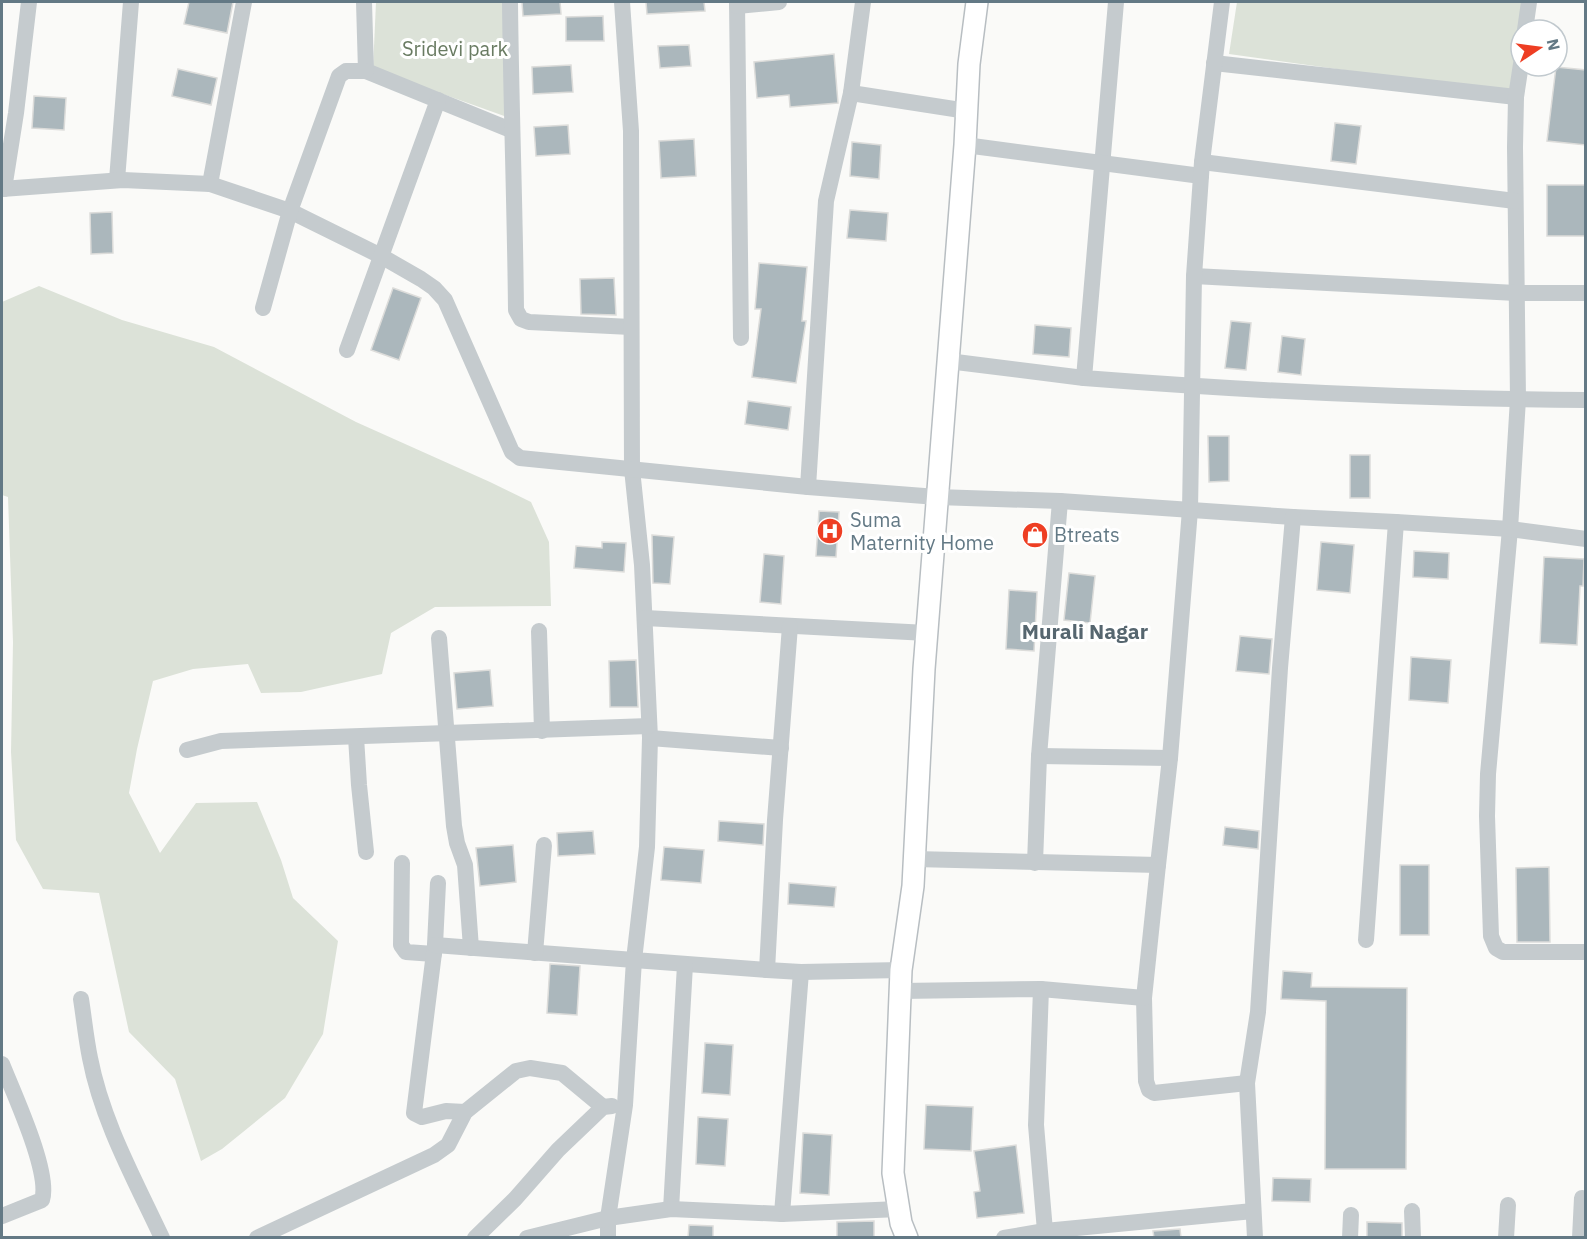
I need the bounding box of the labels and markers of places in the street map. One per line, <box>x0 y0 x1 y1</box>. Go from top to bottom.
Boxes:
place label: Suma Maternity Home <box>850 506 994 556</box>
hospital icon: Suma Maternity Home <box>815 516 845 546</box>
shop icon: Btreats <box>1020 520 1050 550</box>
place label: Btreats <box>1054 521 1120 548</box>

